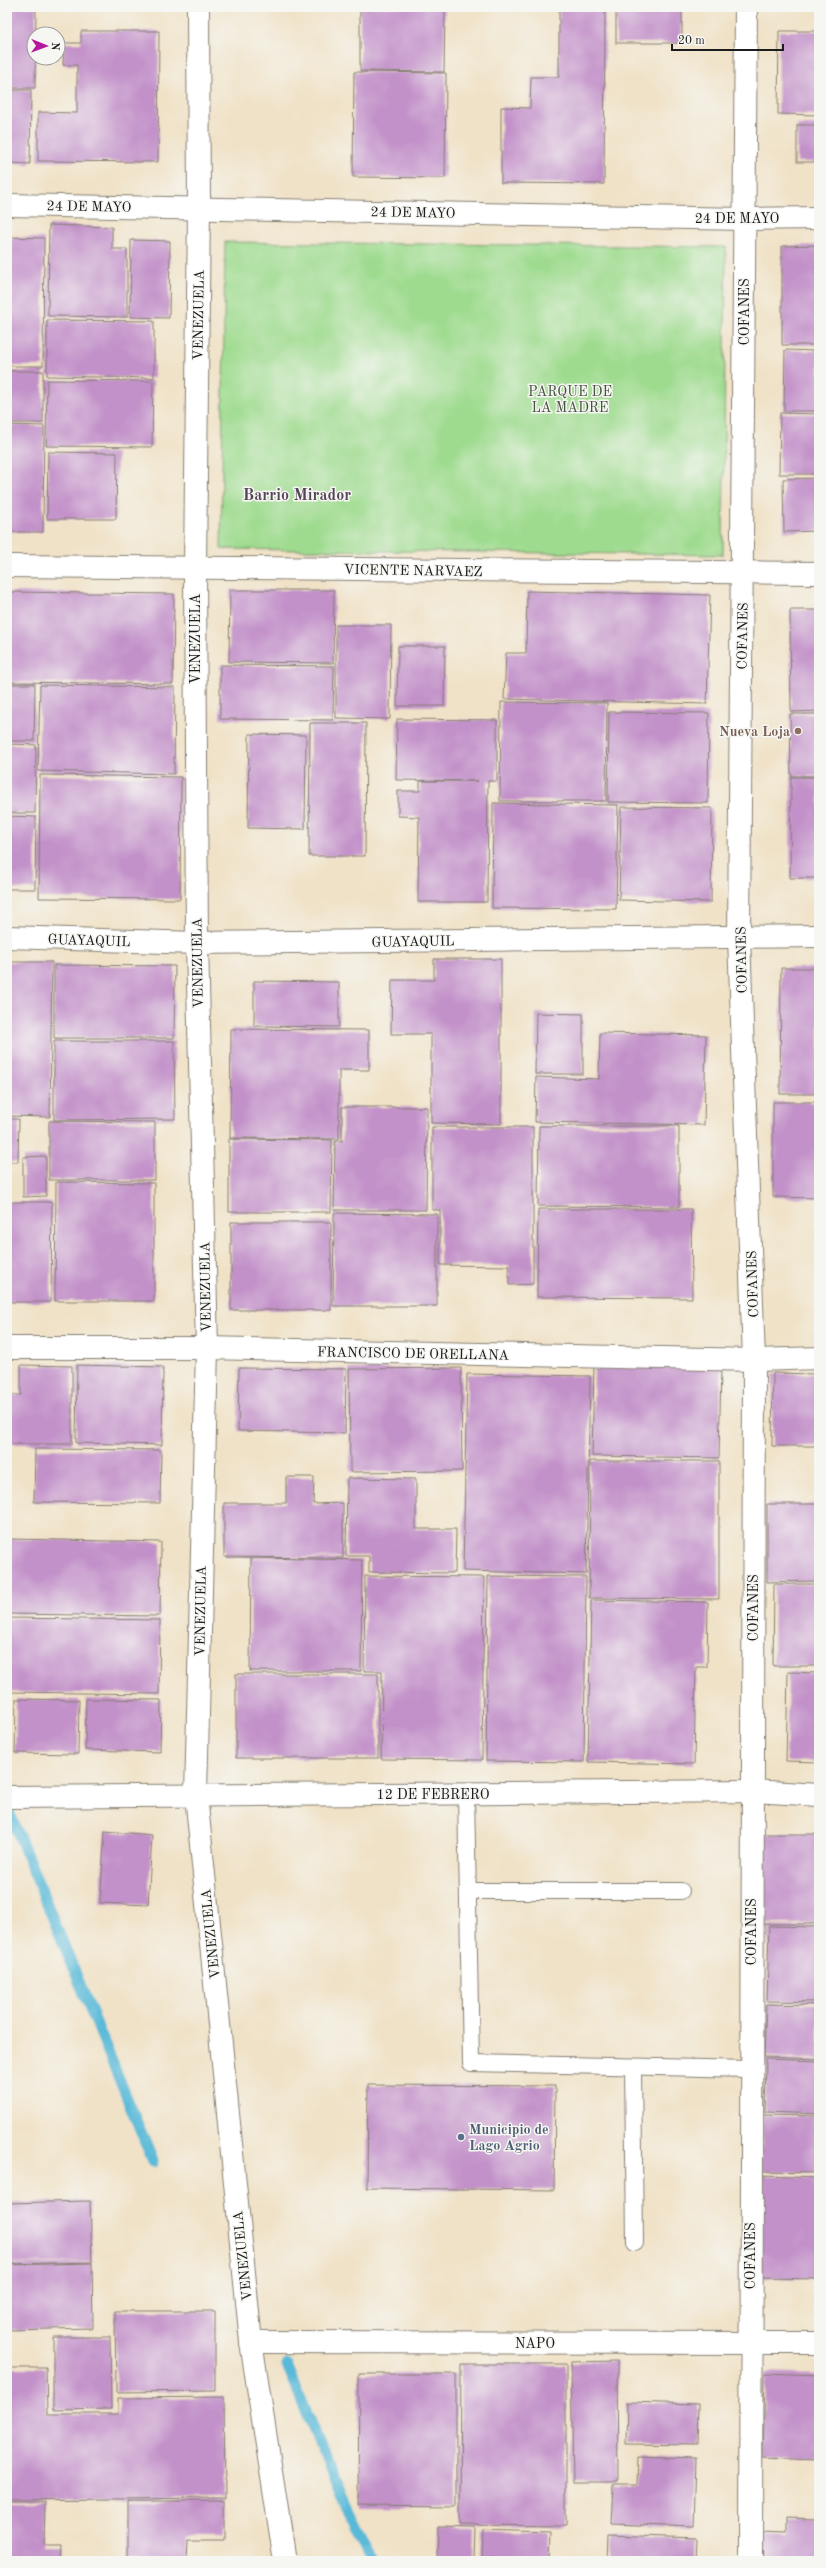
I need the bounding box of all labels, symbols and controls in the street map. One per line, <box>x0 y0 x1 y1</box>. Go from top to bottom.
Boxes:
north arrow <box>26 26 66 66</box>
scale bar <box>672 26 783 52</box>
text: 20 m <box>678 35 705 47</box>
text: N <box>49 42 60 51</box>
street label: 24 DE MAYO <box>46 199 132 215</box>
street label: 24 DE MAYO <box>370 205 456 221</box>
street label: 24 DE MAYO <box>695 212 780 226</box>
street label: VENEZUELA <box>191 269 207 360</box>
street label: COFANES <box>738 278 752 346</box>
park label: PARQUE DE LA MADRE <box>528 385 612 415</box>
district label: Barrio Mirador <box>243 488 351 504</box>
street label: VICENTE NARVAEZ <box>343 563 483 579</box>
street label: VENEZUELA <box>189 593 203 684</box>
street label: COFANES <box>735 602 751 670</box>
place label: Nueva Loja <box>719 725 790 739</box>
marker: Nueva Loja <box>793 726 803 736</box>
street label: VENEZUELA <box>190 917 206 1008</box>
street label: COFANES <box>734 926 750 994</box>
street label: GUAYAQUIL <box>47 933 131 949</box>
street label: GUAYAQUIL <box>371 934 455 950</box>
street label: VENEZUELA <box>198 1241 214 1332</box>
street label: COFANES <box>745 1250 761 1318</box>
street label: FRANCISCO DE ORELLANA <box>317 1345 509 1363</box>
street label: VENEZUELA <box>193 1565 209 1656</box>
street label: COFANES <box>747 1574 761 1642</box>
street label: 12 DE FEBRERO <box>377 1788 490 1802</box>
street label: VENEZUELA <box>199 1888 223 1980</box>
street label: COFANES <box>745 1898 759 1966</box>
place label: Municipio de Lago Agrio <box>469 2123 549 2153</box>
marker: Municipio de Lago Agrio <box>456 2132 466 2142</box>
street label: VENEZUELA <box>231 2210 255 2302</box>
street label: COFANES <box>744 2222 758 2290</box>
street label: NAPO <box>515 2337 555 2351</box>

